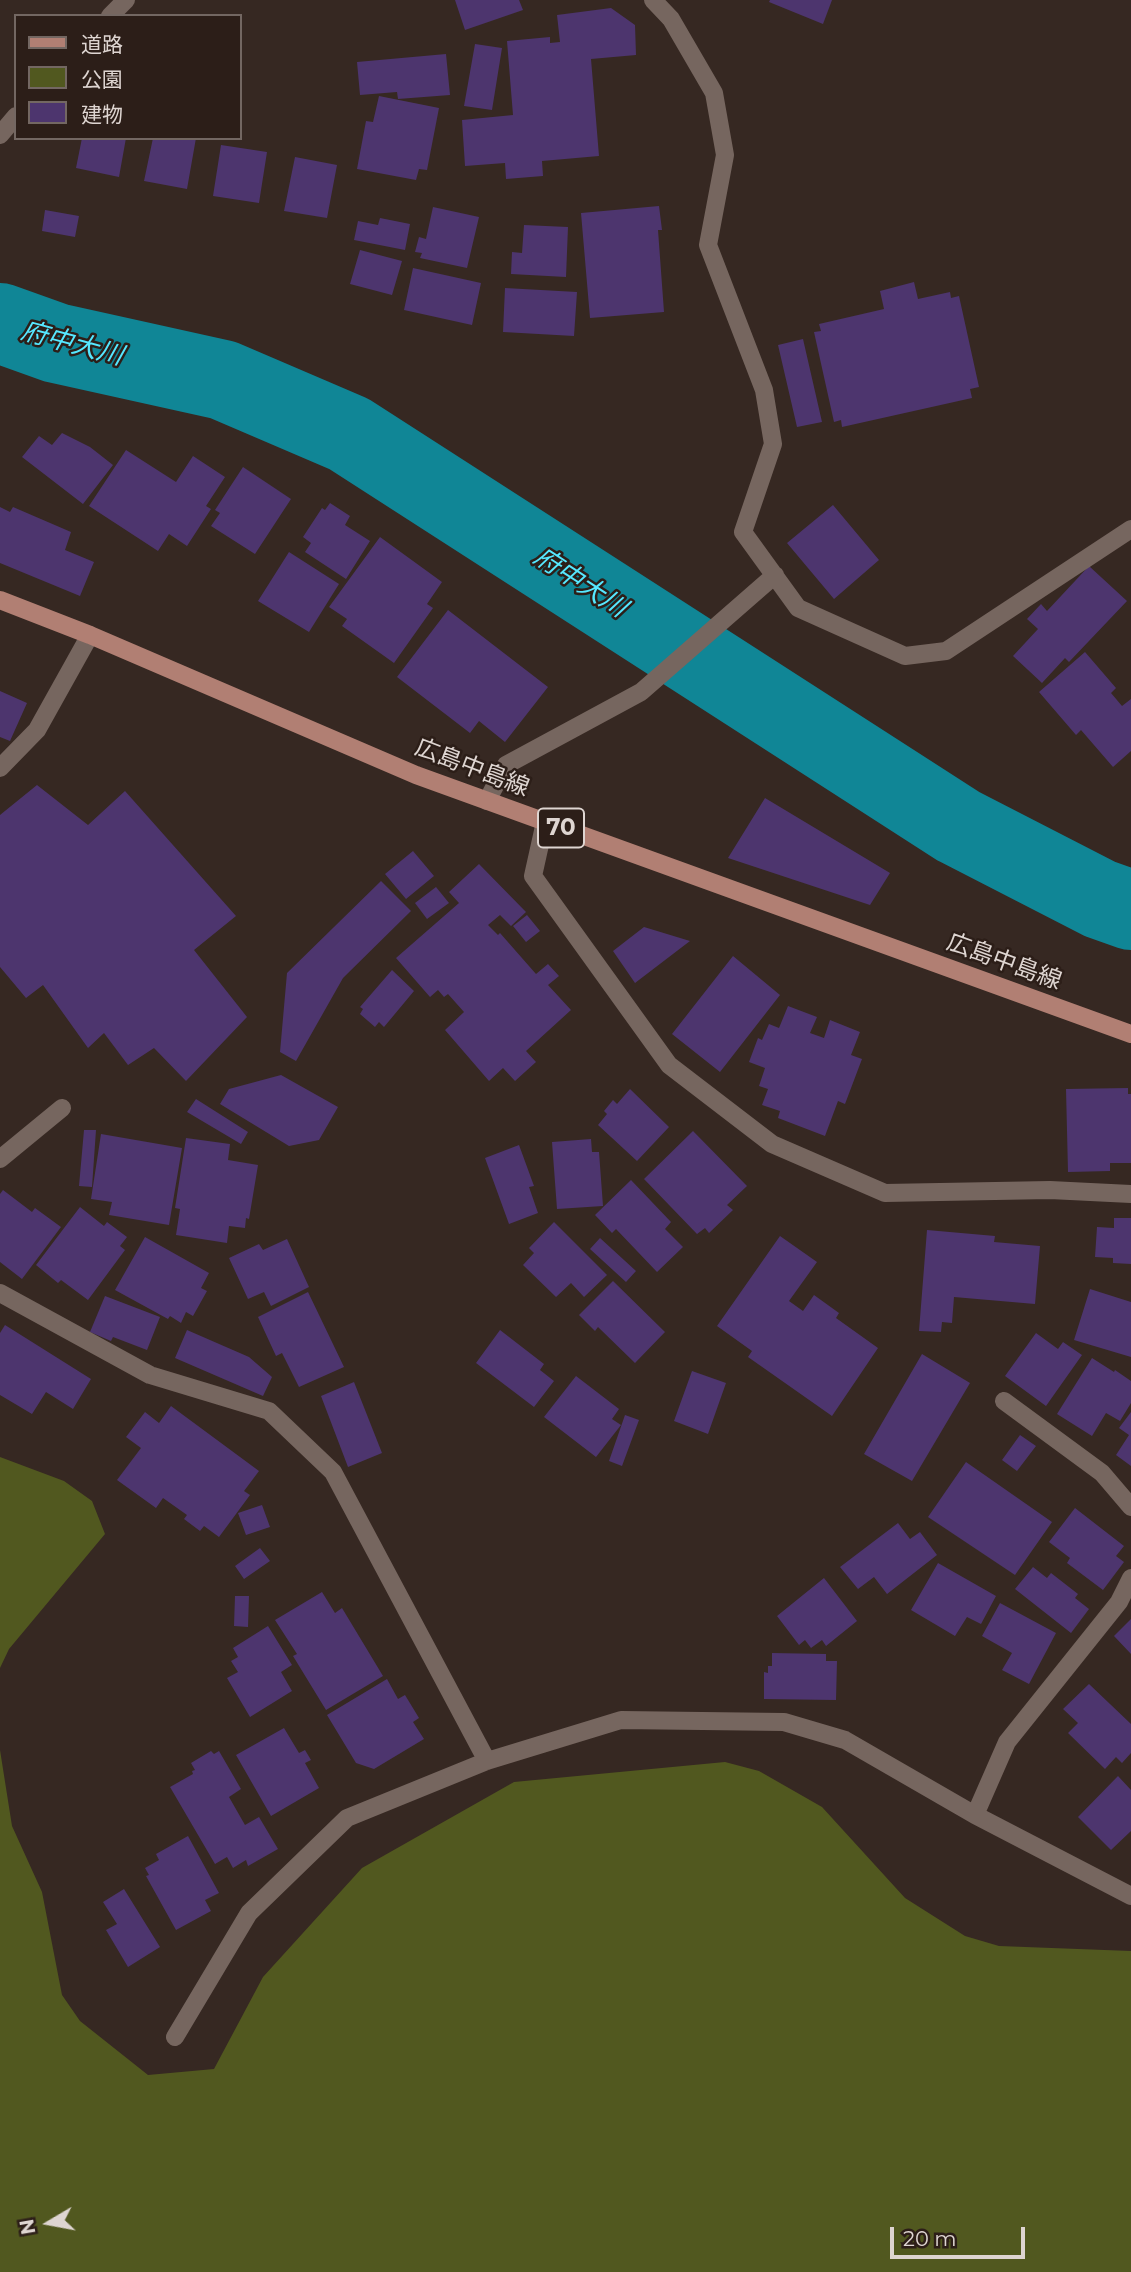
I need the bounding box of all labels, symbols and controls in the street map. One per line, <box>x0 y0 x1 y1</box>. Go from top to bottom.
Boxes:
legend <box>14 14 242 140</box>
text: 道路 <box>81 32 123 57</box>
text: 公園 <box>81 67 123 92</box>
text: 建物 <box>81 102 123 127</box>
water label: 府中大川 <box>18 315 126 373</box>
water label: 府中大川 <box>528 542 632 624</box>
street label: 広島中島線 <box>411 733 533 803</box>
road number: 70 <box>538 808 584 848</box>
street label: 広島中島線 <box>943 928 1065 996</box>
north arrow <box>14 2188 84 2258</box>
scale bar <box>893 2212 1028 2256</box>
text: N <box>15 2217 40 2236</box>
text: 20 m <box>903 2226 957 2251</box>

